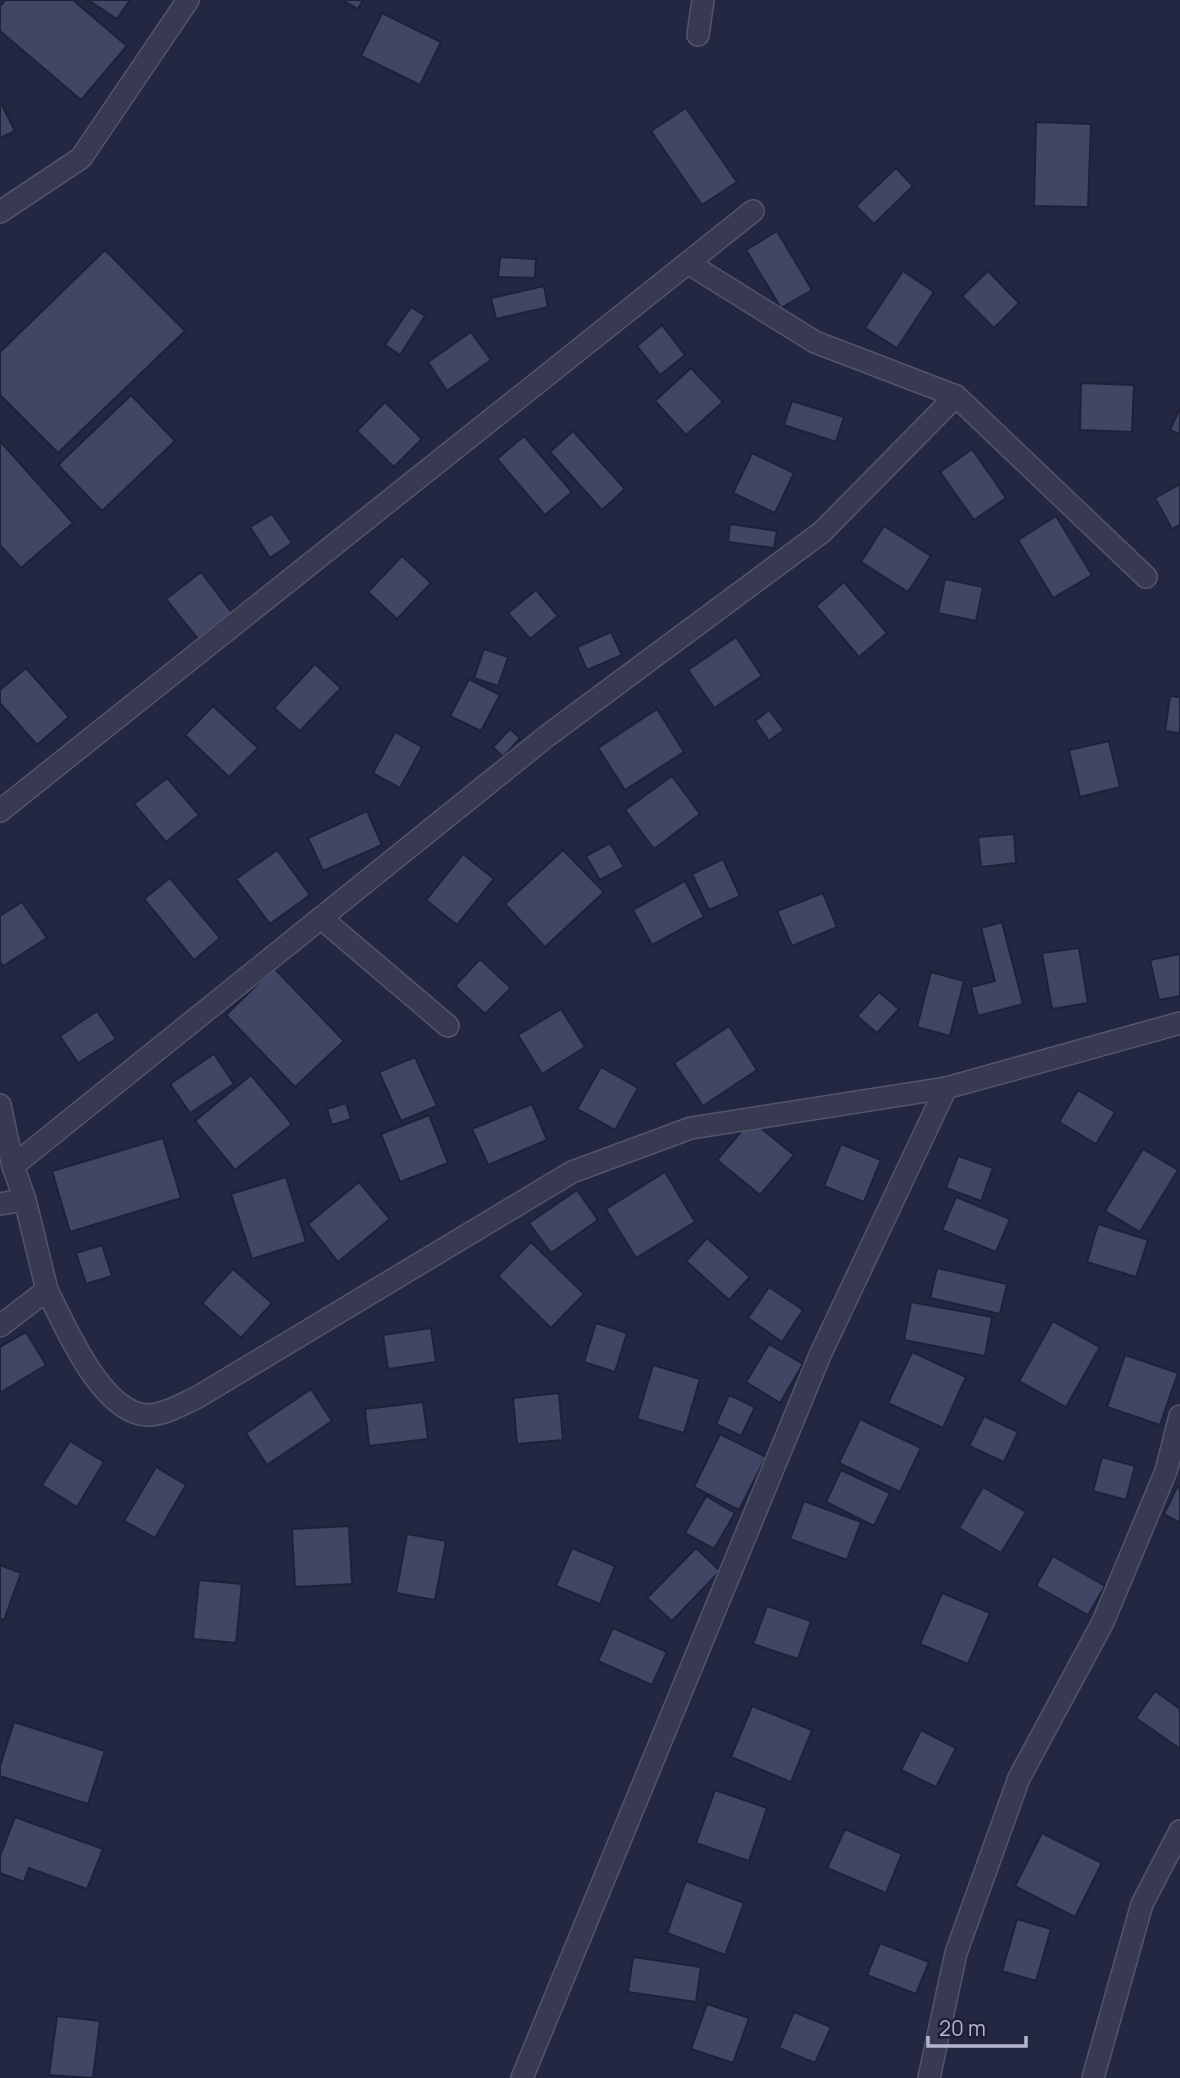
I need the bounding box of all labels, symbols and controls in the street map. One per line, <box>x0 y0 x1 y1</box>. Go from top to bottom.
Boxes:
scale bar <box>928 2004 1026 2048</box>
text: 20 m <box>939 2014 986 2042</box>

